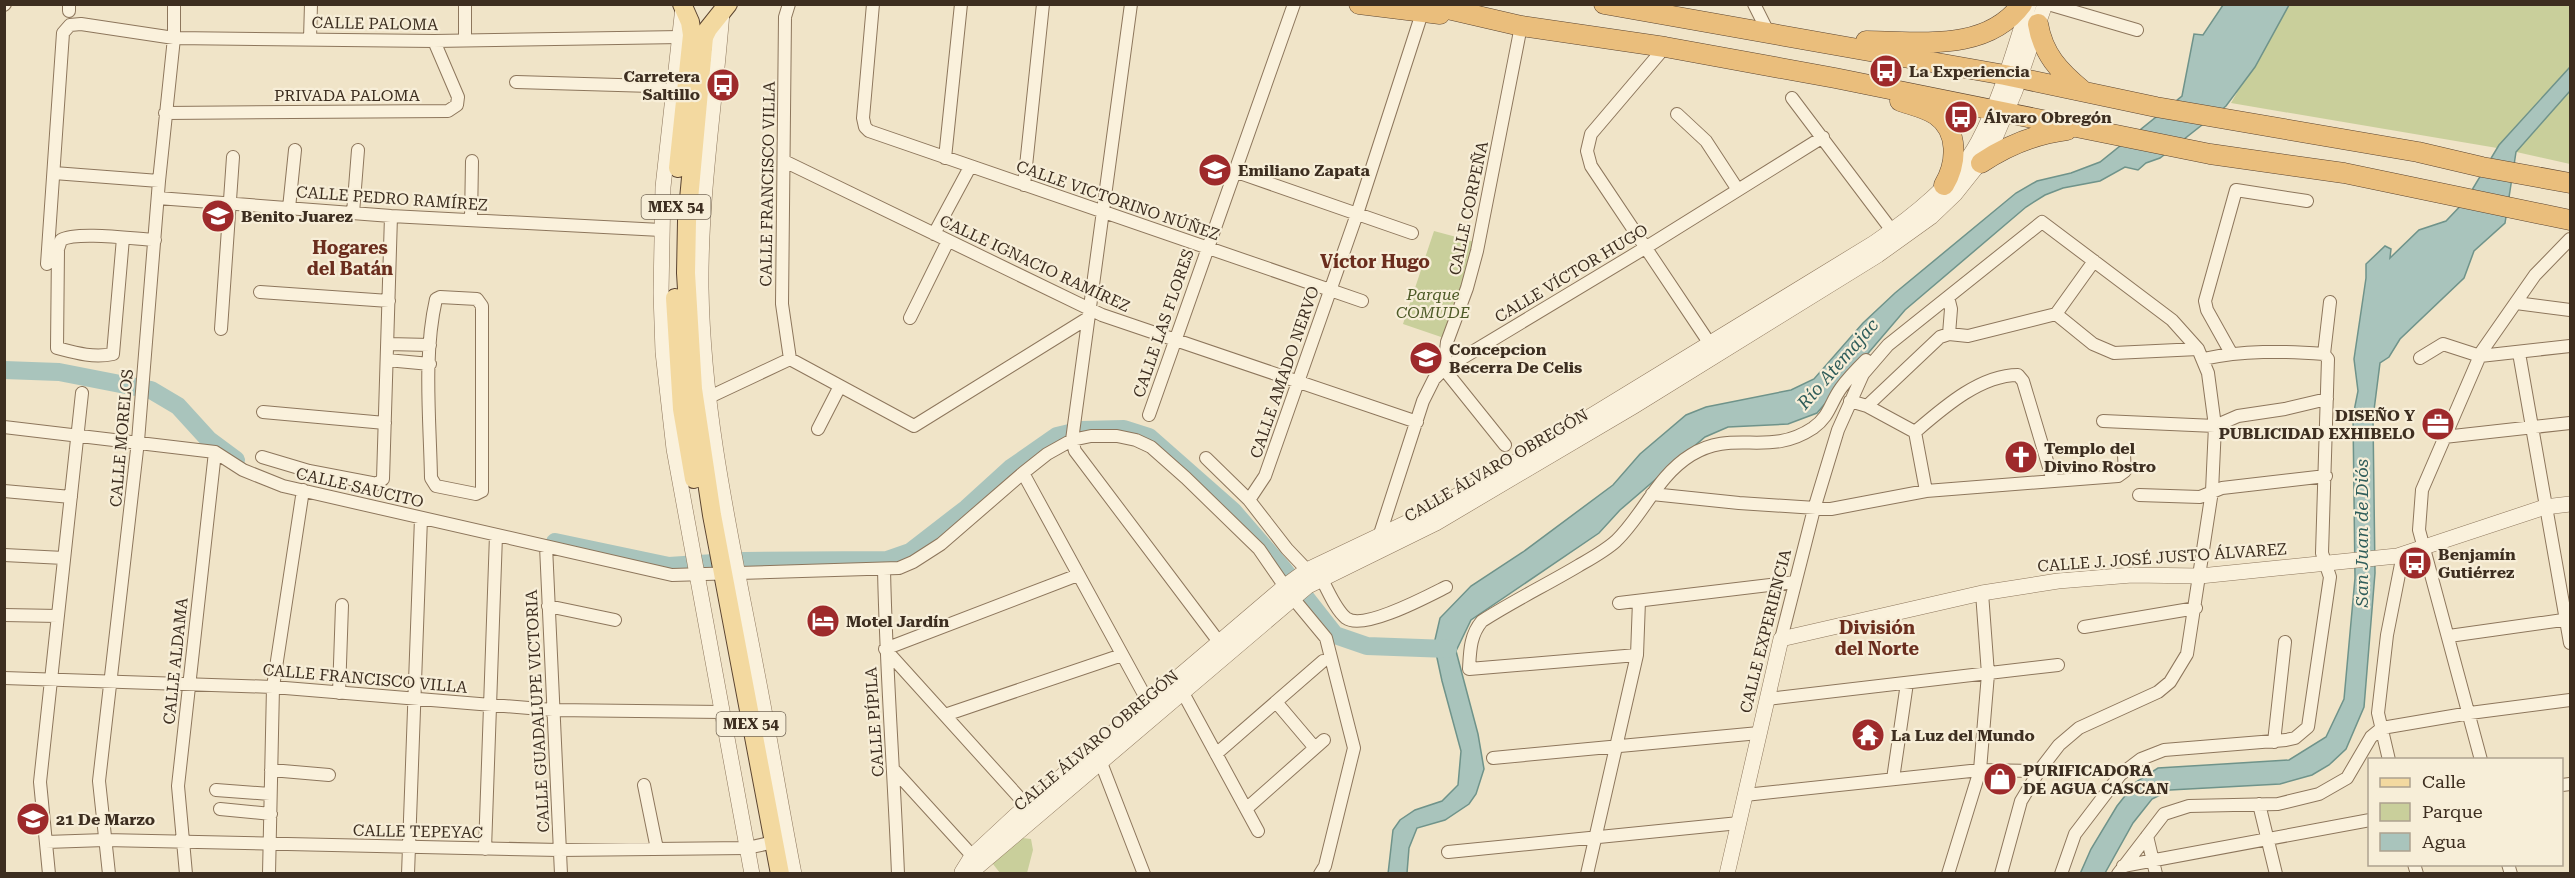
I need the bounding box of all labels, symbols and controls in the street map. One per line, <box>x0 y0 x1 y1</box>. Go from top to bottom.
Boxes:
street label: CALLE PALOMA <box>312 13 439 34</box>
bus stop icon: La Experiencia <box>1868 53 1904 89</box>
place label: La Experiencia <box>1909 62 2030 81</box>
place label: Carretera Saltillo <box>623 67 701 104</box>
bus stop icon: Carretera Saltillo <box>705 67 741 103</box>
street label: CALLE FRANCISCO VILLA <box>756 80 779 287</box>
street label: PRIVADA PALOMA <box>274 86 421 105</box>
bus stop icon: Álvaro Obregón <box>1943 99 1979 135</box>
place label: Álvaro Obregón <box>1984 108 2112 127</box>
street label: CALLE CORPEÑA <box>1445 139 1492 277</box>
school or university icon: Emiliano Zapata <box>1197 152 1233 188</box>
street label: CALLE VICTORINO NÚÑEZ <box>1014 157 1222 244</box>
place label: Emiliano Zapata <box>1238 161 1371 180</box>
street label: CALLE PEDRO RAMÍREZ <box>295 182 489 215</box>
road number: MEX 54 <box>642 195 710 219</box>
school or university icon: Benito Juarez <box>200 198 236 234</box>
place label: Benito Juarez <box>241 207 353 226</box>
street label: CALLE IGNACIO RAMÍREZ <box>937 211 1133 316</box>
street label: CALLE VÍCTOR HUGO <box>1491 220 1651 327</box>
district label: Hogares del Batán <box>307 237 393 279</box>
street label: CALLE LAS FLORES <box>1129 246 1198 400</box>
district label: Víctor Hugo <box>1320 251 1430 272</box>
street label: CALLE AMADO NERVO <box>1246 283 1323 461</box>
park label: Parque COMUDE <box>1396 285 1470 322</box>
water label: Río Atemajac <box>1792 314 1883 414</box>
school or university icon: Concepcion Becerra De Celis <box>1408 340 1444 376</box>
place label: Concepcion Becerra De Celis <box>1449 340 1582 377</box>
street label: CALLE MORELOS <box>106 368 137 508</box>
street label: CALLE ÁLVARO OBREGÓN <box>1401 405 1592 526</box>
place label: DISEÑO Y PUBLICIDAD EXHIBELO <box>2219 406 2415 443</box>
office icon: DISEÑO Y PUBLICIDAD EXHIBELO <box>2420 406 2456 442</box>
church icon: Templo del Divino Rostro <box>2003 439 2039 475</box>
place label: Templo del Divino Rostro <box>2044 439 2156 476</box>
water label: San Juan de Diós <box>2351 459 2372 608</box>
street label: CALLE SAUCITO <box>294 464 426 511</box>
street label: CALLE J. JOSÉ JUSTO ÁLVAREZ <box>2037 539 2287 576</box>
bus stop icon: Benjamín Gutiérrez <box>2397 545 2433 581</box>
place label: Benjamín Gutiérrez <box>2438 545 2516 582</box>
street label: CALLE EXPERIENCIA <box>1736 547 1795 715</box>
street label: CALLE GUADALUPE VICTORIA <box>522 588 553 833</box>
street label: CALLE ALDAMA <box>159 596 192 725</box>
hotel icon: Motel Jardín <box>805 603 841 639</box>
place label: Motel Jardín <box>846 612 949 631</box>
district label: División del Norte <box>1835 617 1920 659</box>
street label: CALLE FRANCISCO VILLA <box>262 660 469 697</box>
street label: CALLE PÍPILA <box>861 665 888 778</box>
street label: CALLE ÁLVARO OBREGÓN <box>1010 666 1183 815</box>
road number: MEX 54 <box>716 712 786 736</box>
temple icon: La Luz del Mundo <box>1850 717 1886 753</box>
place label: La Luz del Mundo <box>1891 726 2035 745</box>
legend <box>2368 758 2563 866</box>
shop icon: PURIFICADORA DE AGUA CASCAN <box>1982 761 2018 797</box>
place label: PURIFICADORA DE AGUA CASCAN <box>2023 761 2169 798</box>
text: Calle <box>2422 771 2466 792</box>
school or university icon: 21 De Marzo <box>15 801 51 837</box>
text: Parque <box>2422 801 2483 822</box>
place label: 21 De Marzo <box>56 810 155 829</box>
street label: CALLE TEPEYAC <box>353 821 483 842</box>
text: Agua <box>2422 831 2466 852</box>

